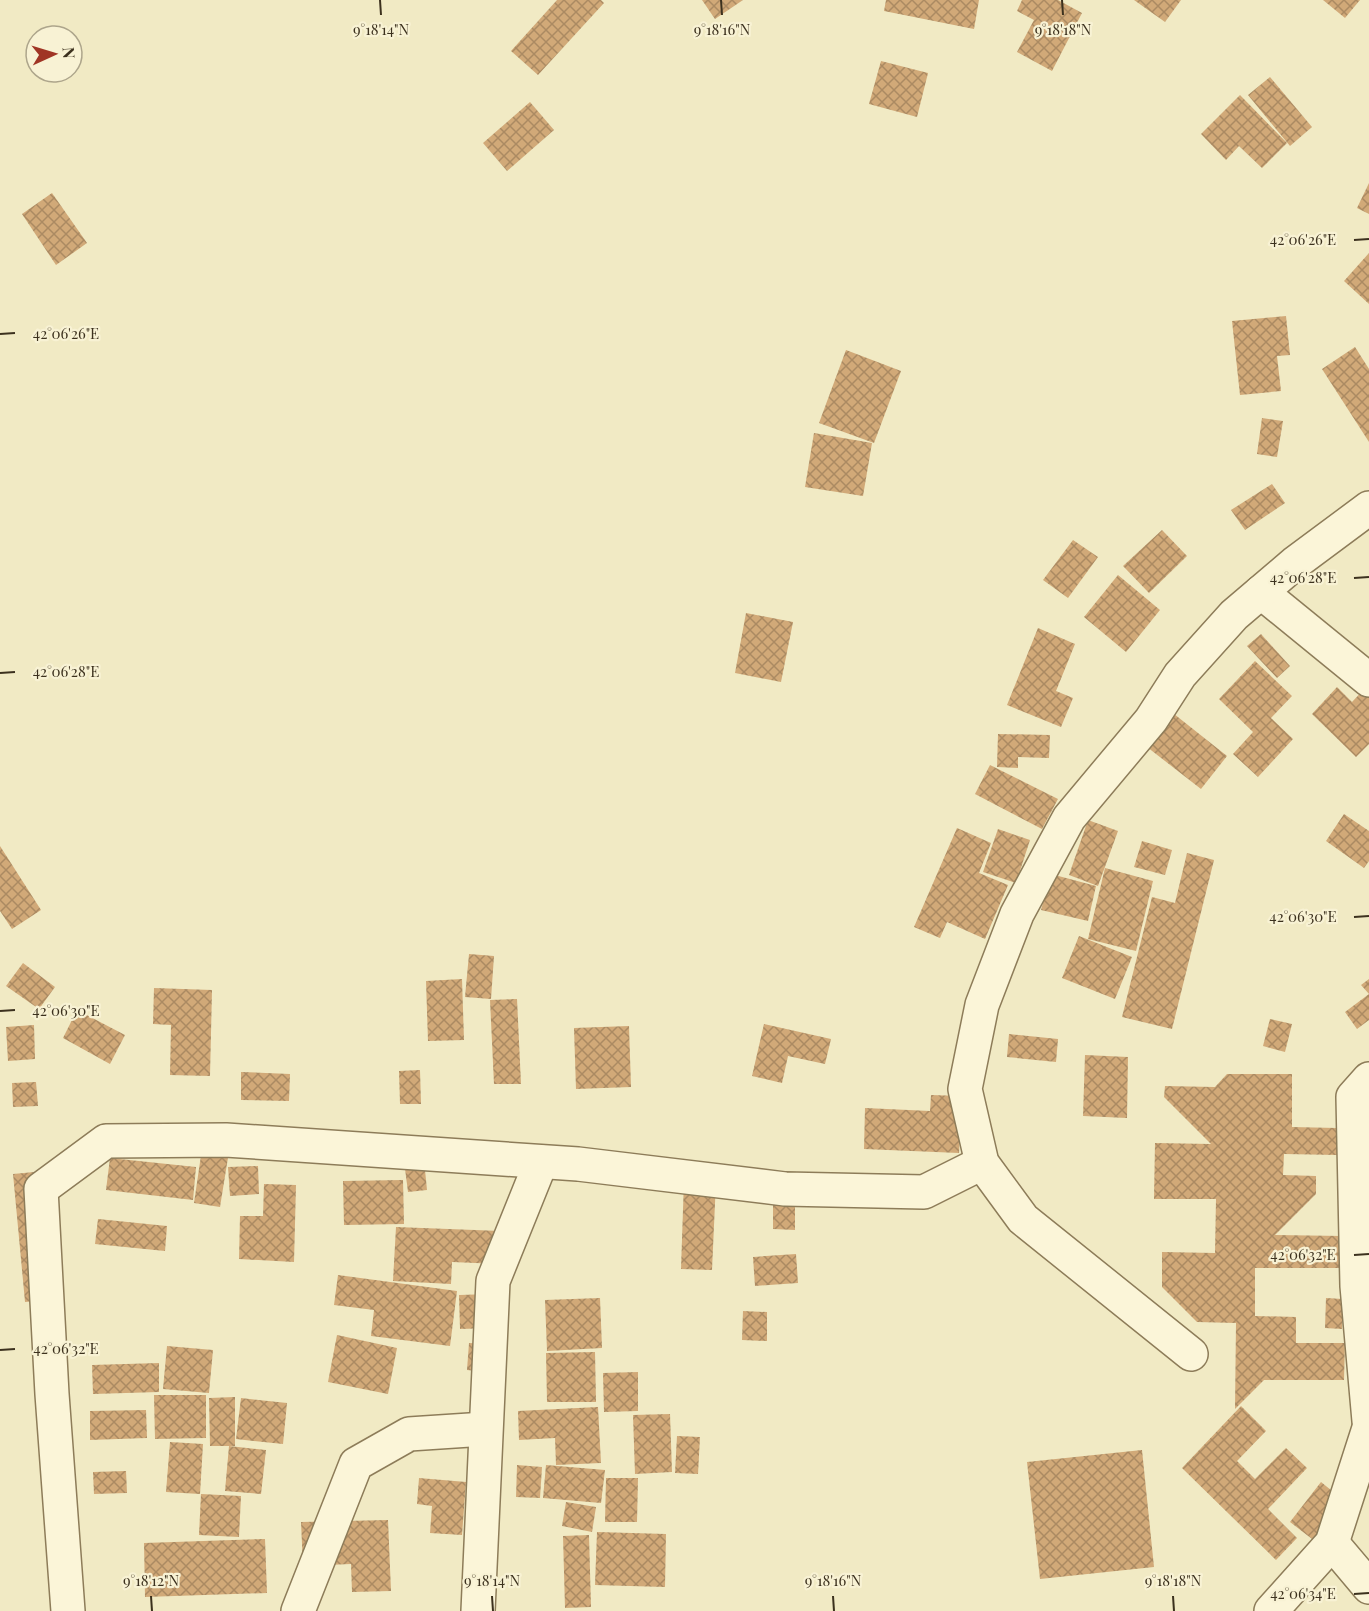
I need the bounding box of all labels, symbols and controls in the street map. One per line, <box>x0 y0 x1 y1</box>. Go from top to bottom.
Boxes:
text: 9°18'14"N <box>353 19 409 39</box>
text: 9°18'16"N <box>694 19 751 39</box>
text: 9°18'18"N <box>1035 19 1092 39</box>
north arrow <box>24 24 84 84</box>
text: N <box>59 46 80 60</box>
text: 42°06'26"E <box>1270 229 1336 249</box>
text: 42°06'26"E <box>33 323 99 343</box>
text: 42°06'28"E <box>1270 567 1336 587</box>
text: 42°06'28"E <box>33 661 99 681</box>
text: 42°06'30"E <box>1269 906 1337 926</box>
text: 42°06'30"E <box>32 1000 100 1020</box>
text: 42°06'32"E <box>1270 1244 1336 1264</box>
text: 42°06'32"E <box>33 1338 99 1358</box>
text: 9°18'12"N <box>123 1570 179 1590</box>
text: 9°18'14"N <box>464 1570 520 1590</box>
text: 9°18'16"N <box>805 1570 862 1590</box>
text: 9°18'18"N <box>1145 1570 1202 1590</box>
text: 42°06'34"E <box>1270 1583 1336 1603</box>

